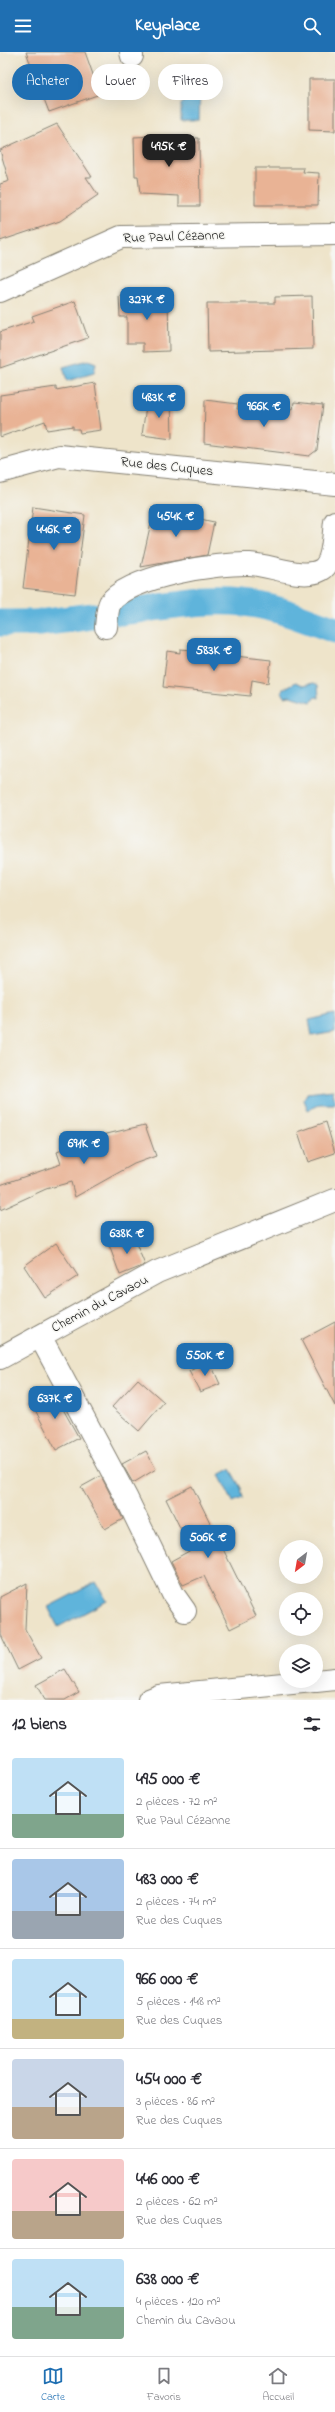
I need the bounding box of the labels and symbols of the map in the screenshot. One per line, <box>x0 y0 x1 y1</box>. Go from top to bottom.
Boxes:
pin: 495K € <box>136 134 202 168</box>
street label: Rue Paul Cézanne <box>123 225 226 249</box>
pin: 327K € <box>114 287 180 321</box>
pin: 483K € <box>126 385 192 419</box>
pin: 966K € <box>231 394 297 428</box>
street label: Rue des Cuques <box>120 452 214 482</box>
pin: 454K € <box>143 504 209 538</box>
pin: 446K € <box>21 517 87 551</box>
pin: 583K € <box>181 638 247 672</box>
pin: 691K € <box>51 1131 117 1165</box>
pin: 638K € <box>94 1221 160 1255</box>
street label: Chemin du Cavaou <box>48 1270 152 1338</box>
pin: 550K € <box>172 1343 238 1377</box>
pin: 637K € <box>22 1386 88 1420</box>
pin: 506K € <box>175 1525 241 1559</box>
north arrow <box>279 1540 323 1584</box>

